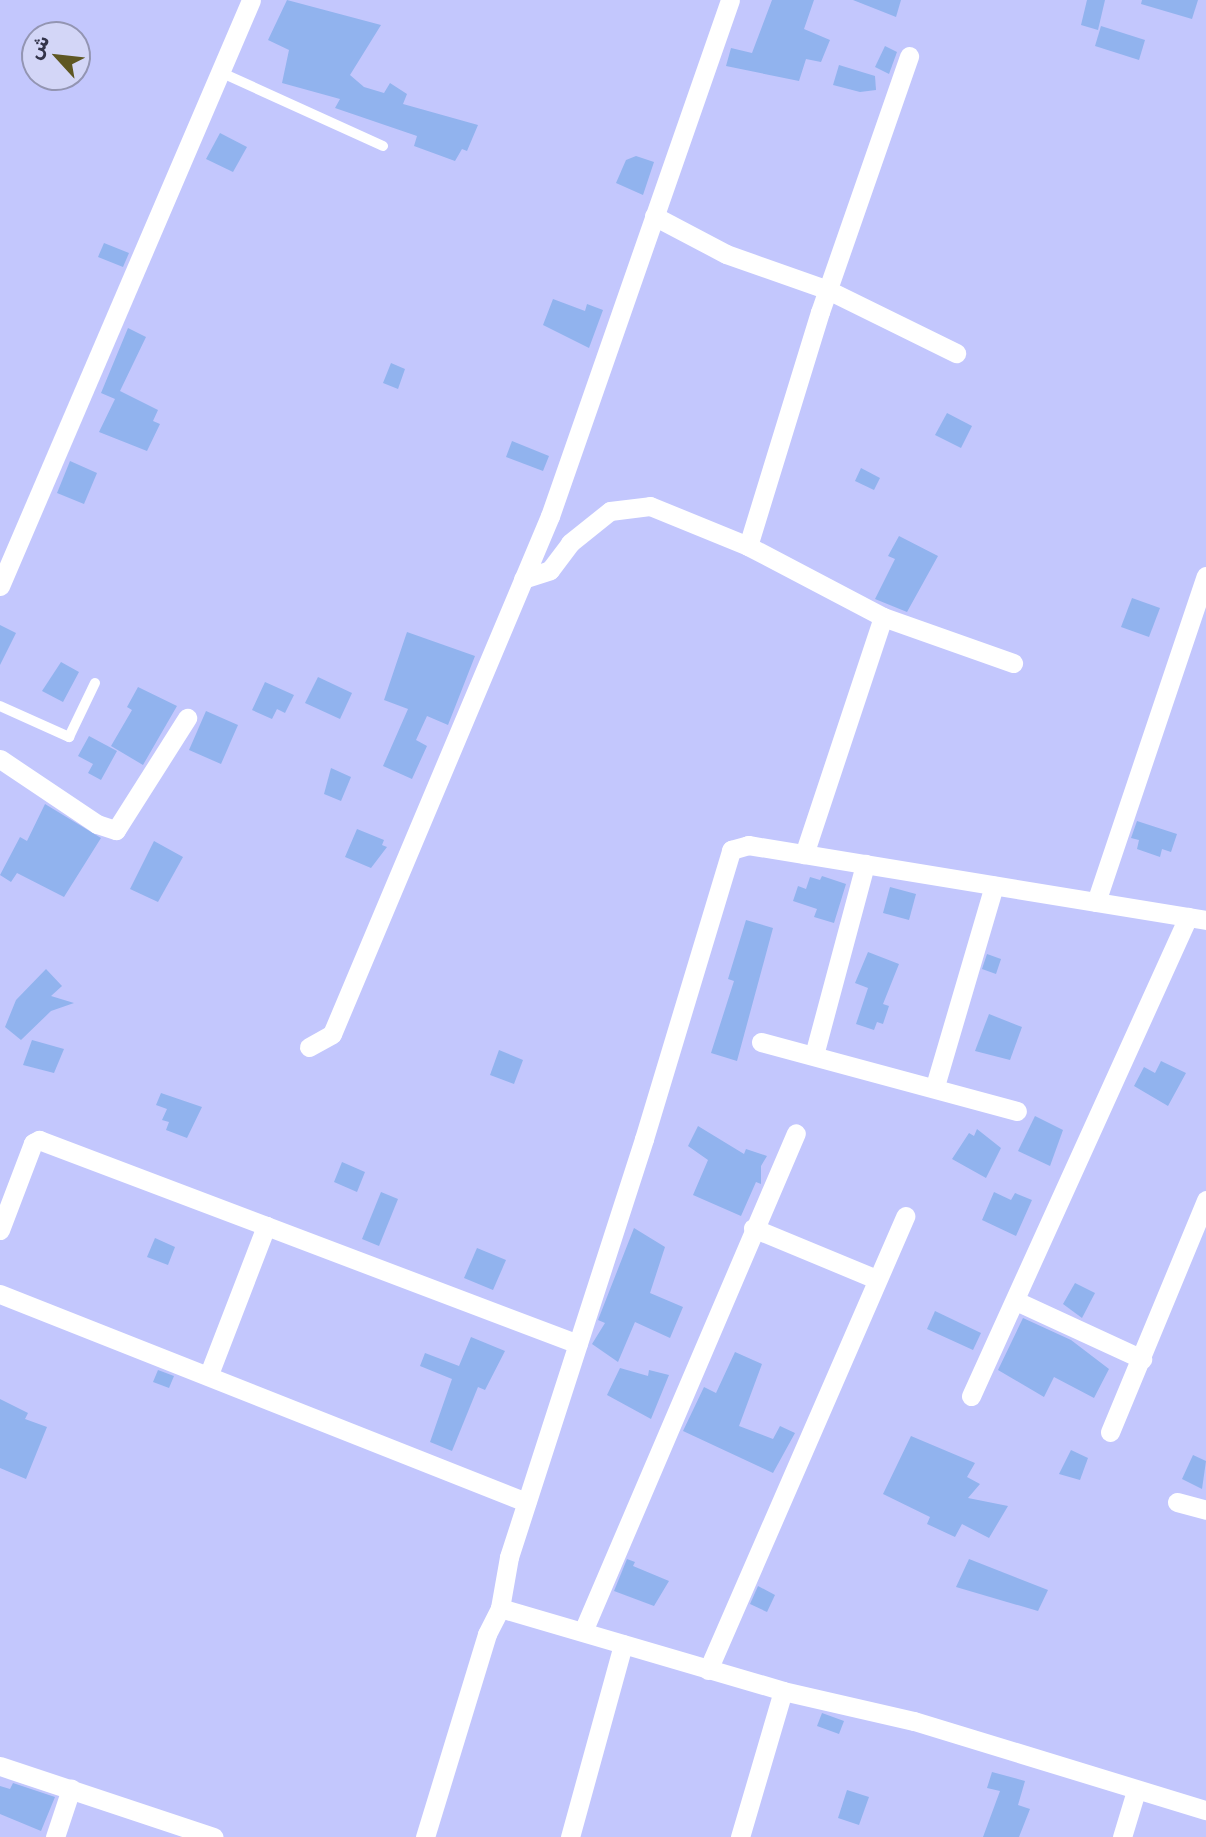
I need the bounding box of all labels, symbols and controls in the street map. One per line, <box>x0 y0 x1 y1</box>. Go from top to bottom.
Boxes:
north arrow <box>21 21 91 91</box>
text: ش <box>23 31 54 63</box>

